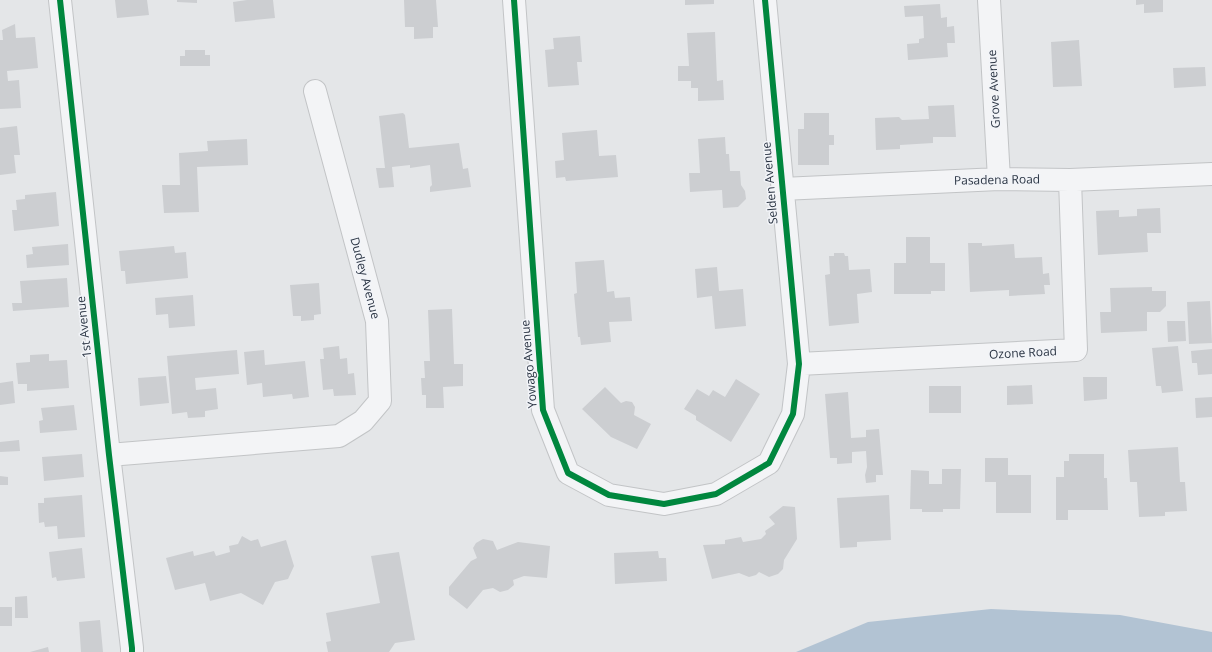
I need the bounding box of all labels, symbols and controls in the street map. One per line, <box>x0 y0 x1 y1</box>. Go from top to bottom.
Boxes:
street label: Grove Avenue <box>983 49 1004 129</box>
street label: Selden Avenue <box>757 141 782 225</box>
street label: Pasadena Road <box>954 170 1040 189</box>
street label: Dudley Avenue <box>346 235 385 321</box>
street label: 1st Avenue <box>72 295 95 359</box>
street label: Yowago Avenue <box>516 319 541 409</box>
street label: Ozone Road <box>989 342 1057 363</box>

